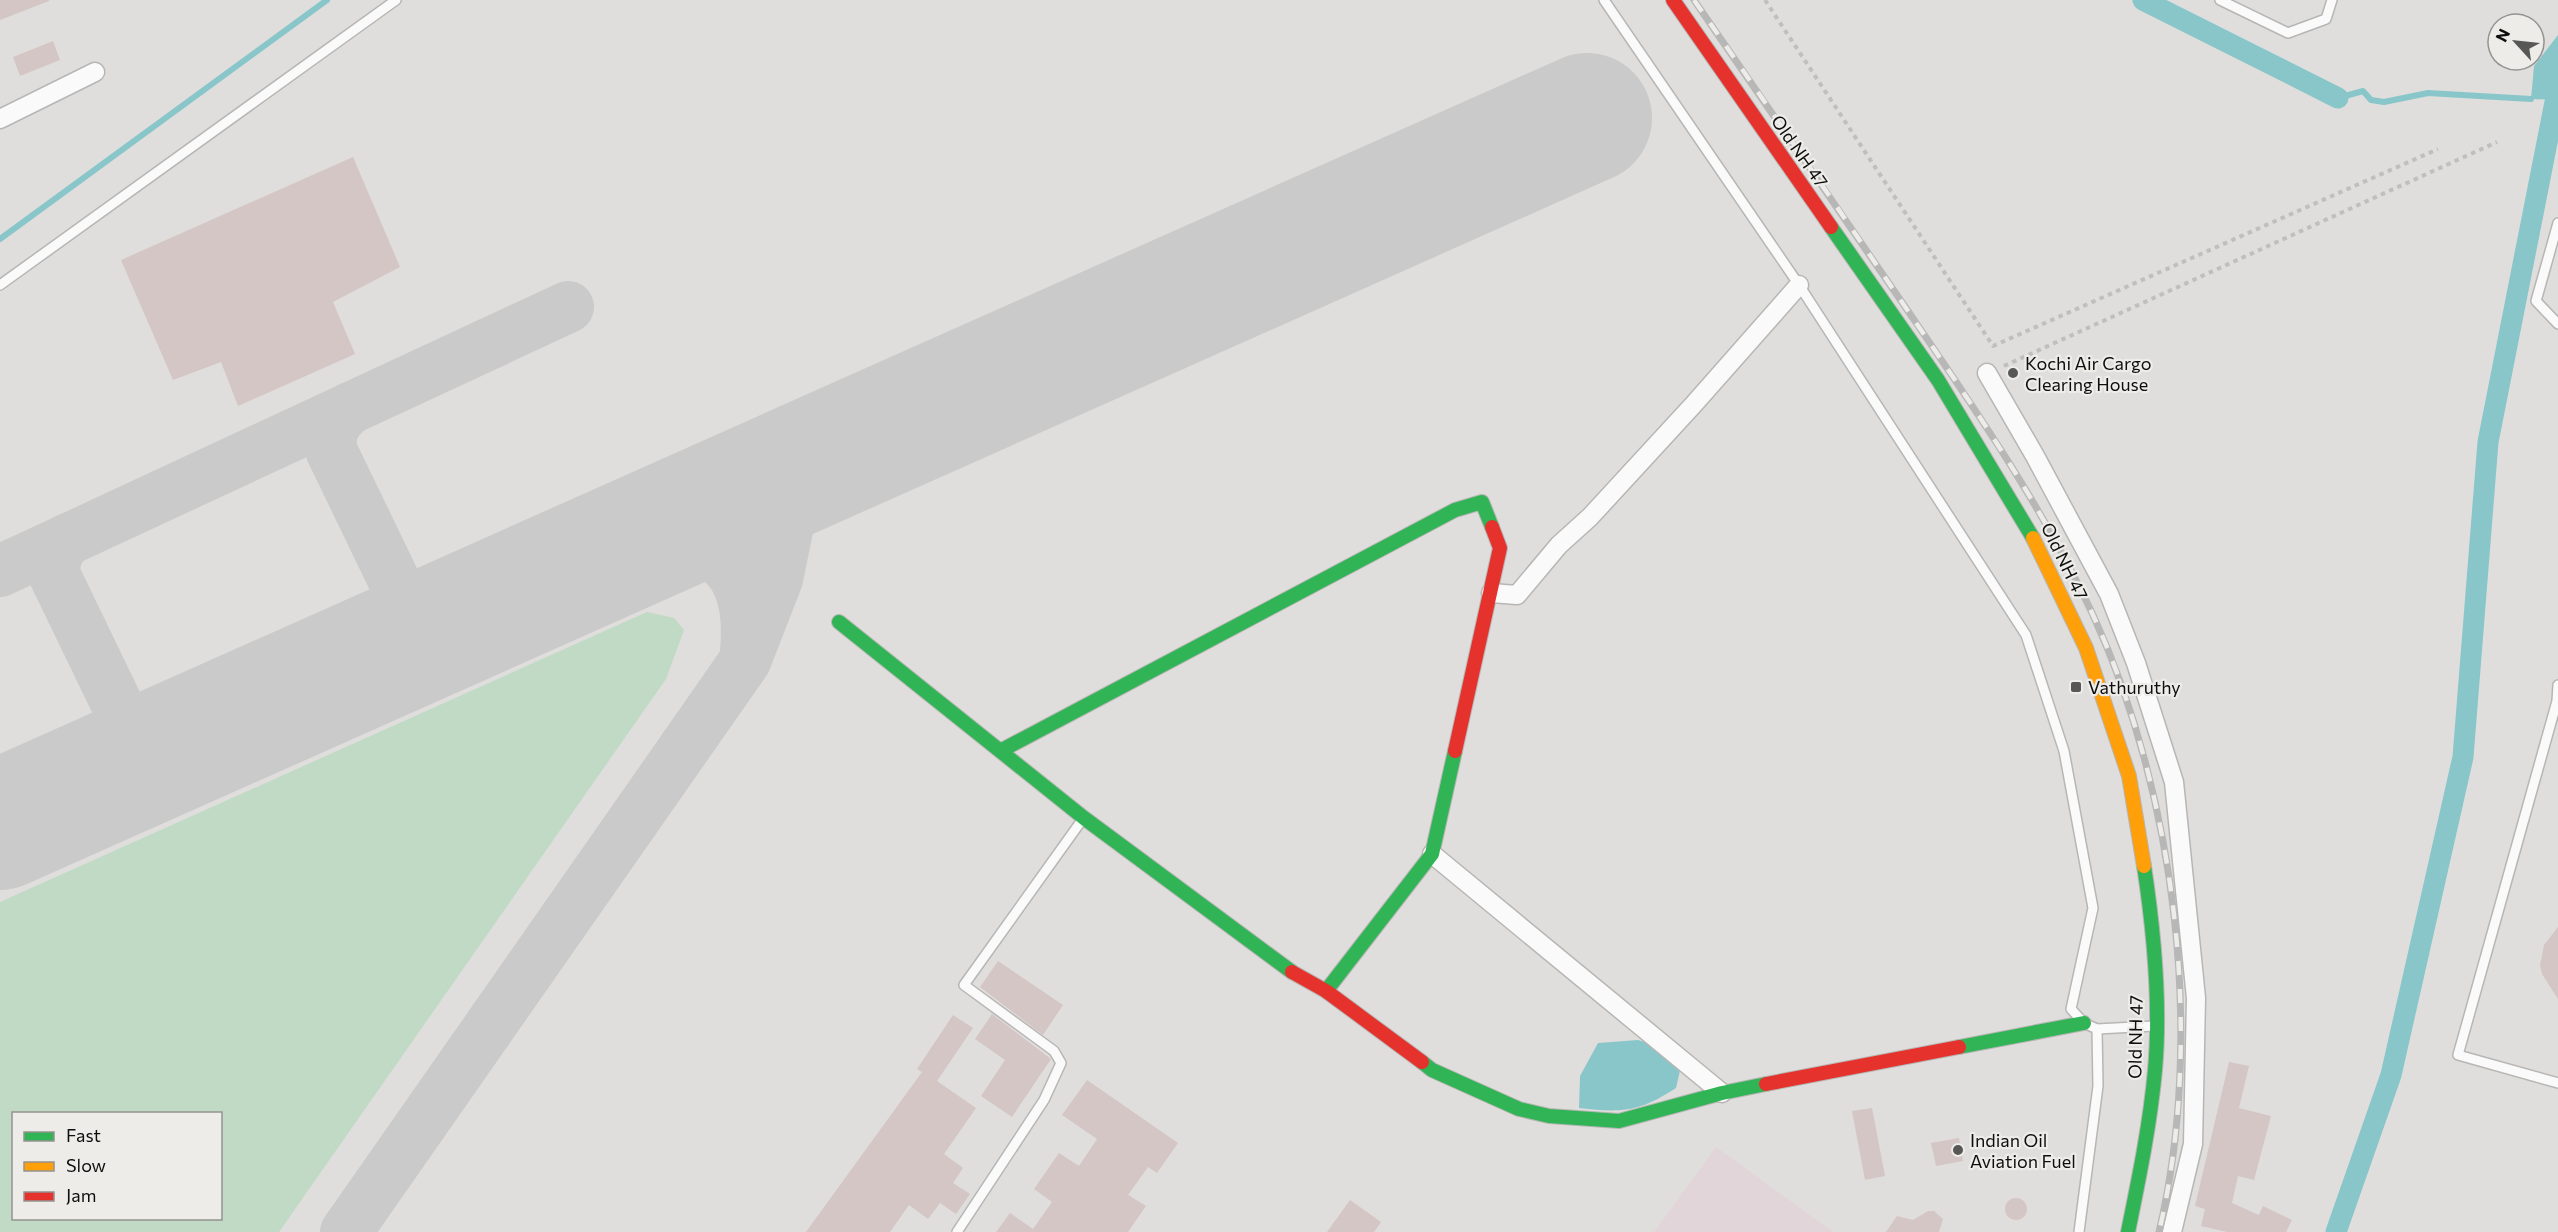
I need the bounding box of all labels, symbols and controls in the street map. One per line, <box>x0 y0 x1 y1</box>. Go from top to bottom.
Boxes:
north arrow <box>2486 12 2546 72</box>
text: N <box>2491 25 2513 45</box>
street label: Old NH 47 <box>1767 110 1833 192</box>
place label: Kochi Air Cargo Clearing House <box>2025 352 2151 395</box>
marker: Kochi Air Cargo Clearing House <box>2006 366 2020 380</box>
street label: Old NH 47 <box>2037 519 2093 603</box>
place label: Vathuruthy <box>2088 676 2181 698</box>
marker: Vathuruthy <box>2069 680 2083 694</box>
street label: Old NH 47 <box>2123 995 2147 1079</box>
legend <box>12 1112 222 1220</box>
text: Fast <box>66 1124 101 1146</box>
place label: Indian Oil Aviation Fuel <box>1970 1129 2076 1172</box>
marker: Indian Oil Aviation Fuel <box>1951 1143 1965 1157</box>
text: Slow <box>66 1154 106 1176</box>
text: Jam <box>66 1184 96 1206</box>

